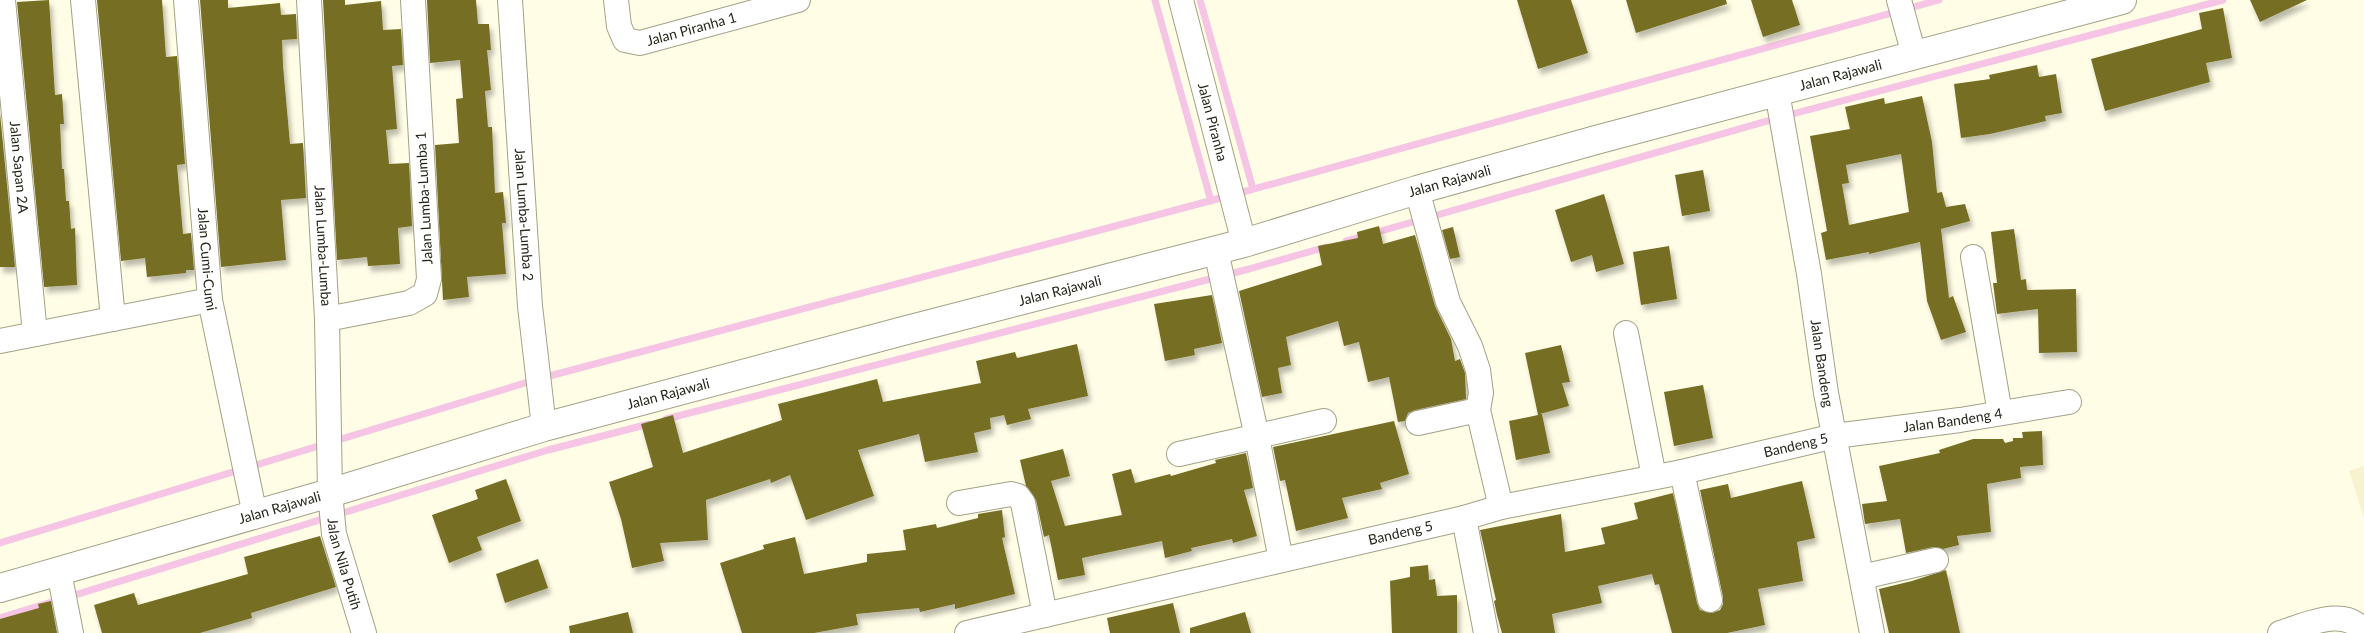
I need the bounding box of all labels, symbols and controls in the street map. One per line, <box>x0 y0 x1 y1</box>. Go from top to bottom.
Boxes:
street label: Jalan Piranha 1 <box>645 8 738 49</box>
street label: Jalan Rajawali <box>1797 55 1884 94</box>
street label: Jalan Piranha <box>1195 81 1231 163</box>
street label: Jalan Sapan 2A <box>7 120 32 215</box>
street label: Jalan Lumba-Lumba 1 <box>412 131 435 265</box>
street label: Jalan Lumba-Lumba 2 <box>512 148 537 281</box>
street label: Jalan Rajawali <box>1406 161 1493 200</box>
street label: Jalan Lumba-Lumba <box>311 185 335 307</box>
street label: Jalan Cumi-Cumi <box>195 207 221 312</box>
street label: Jalan Rajawali <box>1017 271 1103 309</box>
street label: Jalan Bandeng <box>1808 318 1838 408</box>
street label: Jalan Rajawali <box>625 374 711 412</box>
street label: Jalan Bandeng 4 <box>1902 404 2003 435</box>
street label: Bandeng 5 <box>1762 429 1830 461</box>
street label: Jalan Rajawali <box>236 487 323 527</box>
street label: Bandeng 5 <box>1366 516 1434 548</box>
street label: Jalan Nila Putih <box>324 517 365 612</box>

